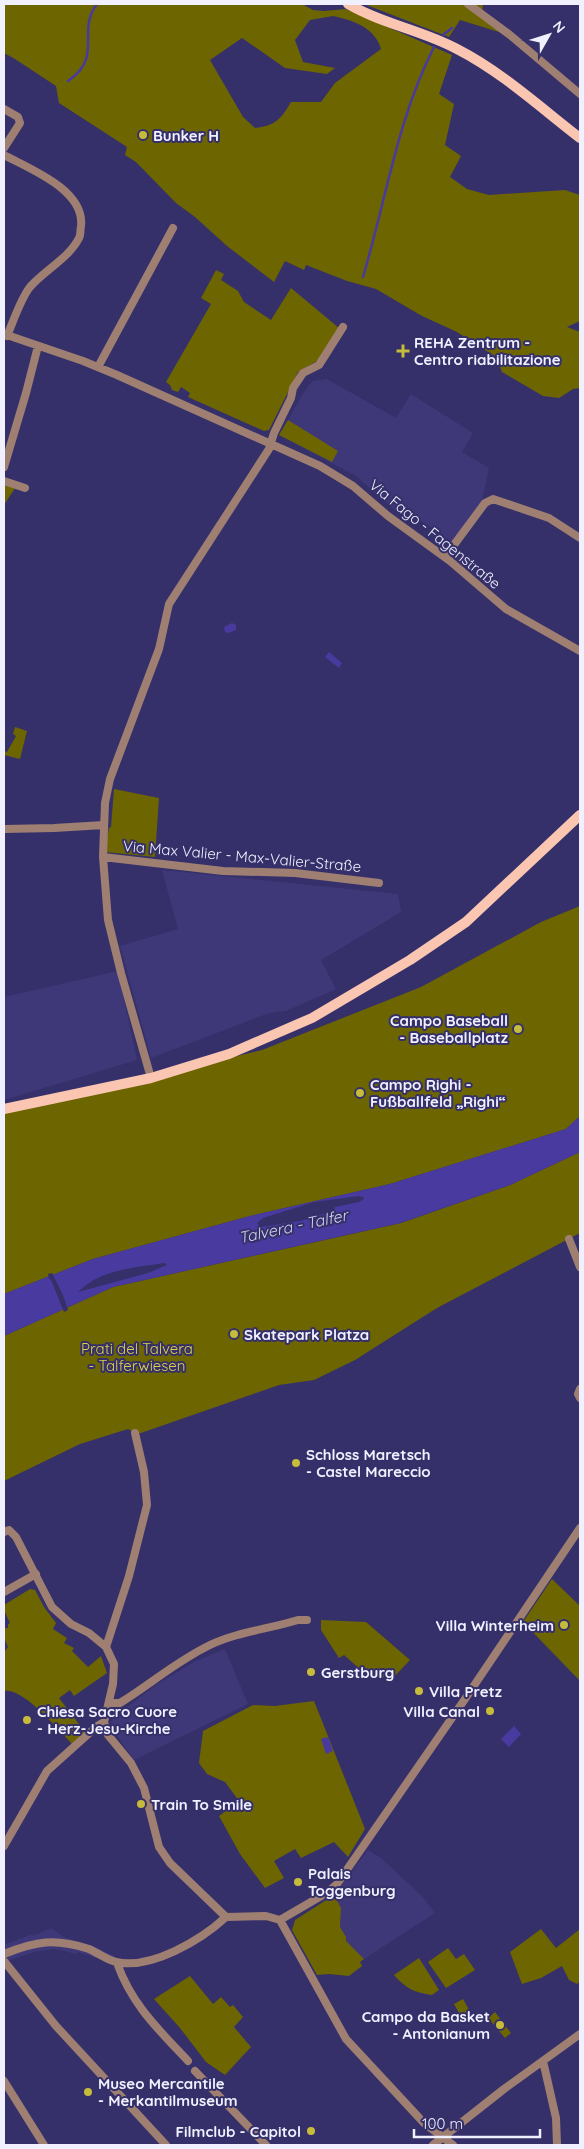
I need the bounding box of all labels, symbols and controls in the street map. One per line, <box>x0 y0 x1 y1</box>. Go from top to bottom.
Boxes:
north arrow <box>524 10 574 60</box>
text: N <box>549 17 569 36</box>
place label: Bunker H <box>153 126 219 145</box>
marker: Bunker H <box>137 129 149 141</box>
place label: REHA Zentrum - Centro riabilitazione <box>414 333 561 369</box>
marker: REHA Zentrum - Centro riabilitazione <box>396 344 410 358</box>
street label: Via Fago - Fagenstraße <box>365 475 505 593</box>
street label: Via Max Valier - Max-Valier-Straße <box>122 836 362 876</box>
place label: Campo Baseball - Baseballplatz <box>390 1011 508 1047</box>
marker: Campo Baseball - Baseballplatz <box>512 1023 524 1035</box>
place label: Campo Righi - Fußballfeld „Righi“ <box>370 1075 506 1111</box>
marker: Campo Righi - Fußballfeld „Righi“ <box>354 1087 366 1099</box>
water label: Talvera - Talfer <box>237 1204 351 1247</box>
place label: Skatepark Platza <box>244 1325 369 1344</box>
marker: Skatepark Platza <box>228 1328 240 1340</box>
park label: Prati del Talvera - Talferwiesen <box>81 1339 193 1375</box>
place label: Schloss Maretsch - Castel Mareccio <box>306 1445 431 1481</box>
marker: Schloss Maretsch - Castel Mareccio <box>290 1457 302 1469</box>
place label: Villa Winterheim <box>436 1616 554 1635</box>
marker: Villa Winterheim <box>558 1619 570 1631</box>
place label: Gerstburg <box>321 1663 394 1682</box>
marker: Gerstburg <box>305 1666 317 1678</box>
place label: Villa Pretz <box>429 1682 502 1701</box>
marker: Villa Pretz <box>413 1685 425 1697</box>
place label: Chiesa Sacro Cuore - Herz-Jesu-Kirche <box>37 1702 177 1738</box>
place label: Villa Canal <box>403 1702 480 1721</box>
marker: Villa Canal <box>484 1705 496 1717</box>
marker: Chiesa Sacro Cuore - Herz-Jesu-Kirche <box>21 1714 33 1726</box>
place label: Train To Smile <box>151 1795 252 1814</box>
marker: Train To Smile <box>135 1798 147 1810</box>
place label: Palais Toggenburg <box>308 1864 396 1900</box>
marker: Palais Toggenburg <box>292 1876 304 1888</box>
place label: Campo da Basket - Antonianum <box>362 2007 490 2043</box>
marker: Campo da Basket - Antonianum <box>494 2019 506 2031</box>
place label: Museo Mercantile - Merkantilmuseum <box>98 2074 238 2110</box>
marker: Museo Mercantile - Merkantilmuseum <box>82 2086 94 2098</box>
scale bar <box>414 2106 540 2138</box>
text: 100 m <box>422 2114 463 2133</box>
place label: Filmclub - Capitol <box>176 2122 301 2141</box>
marker: Filmclub - Capitol <box>305 2125 317 2137</box>

